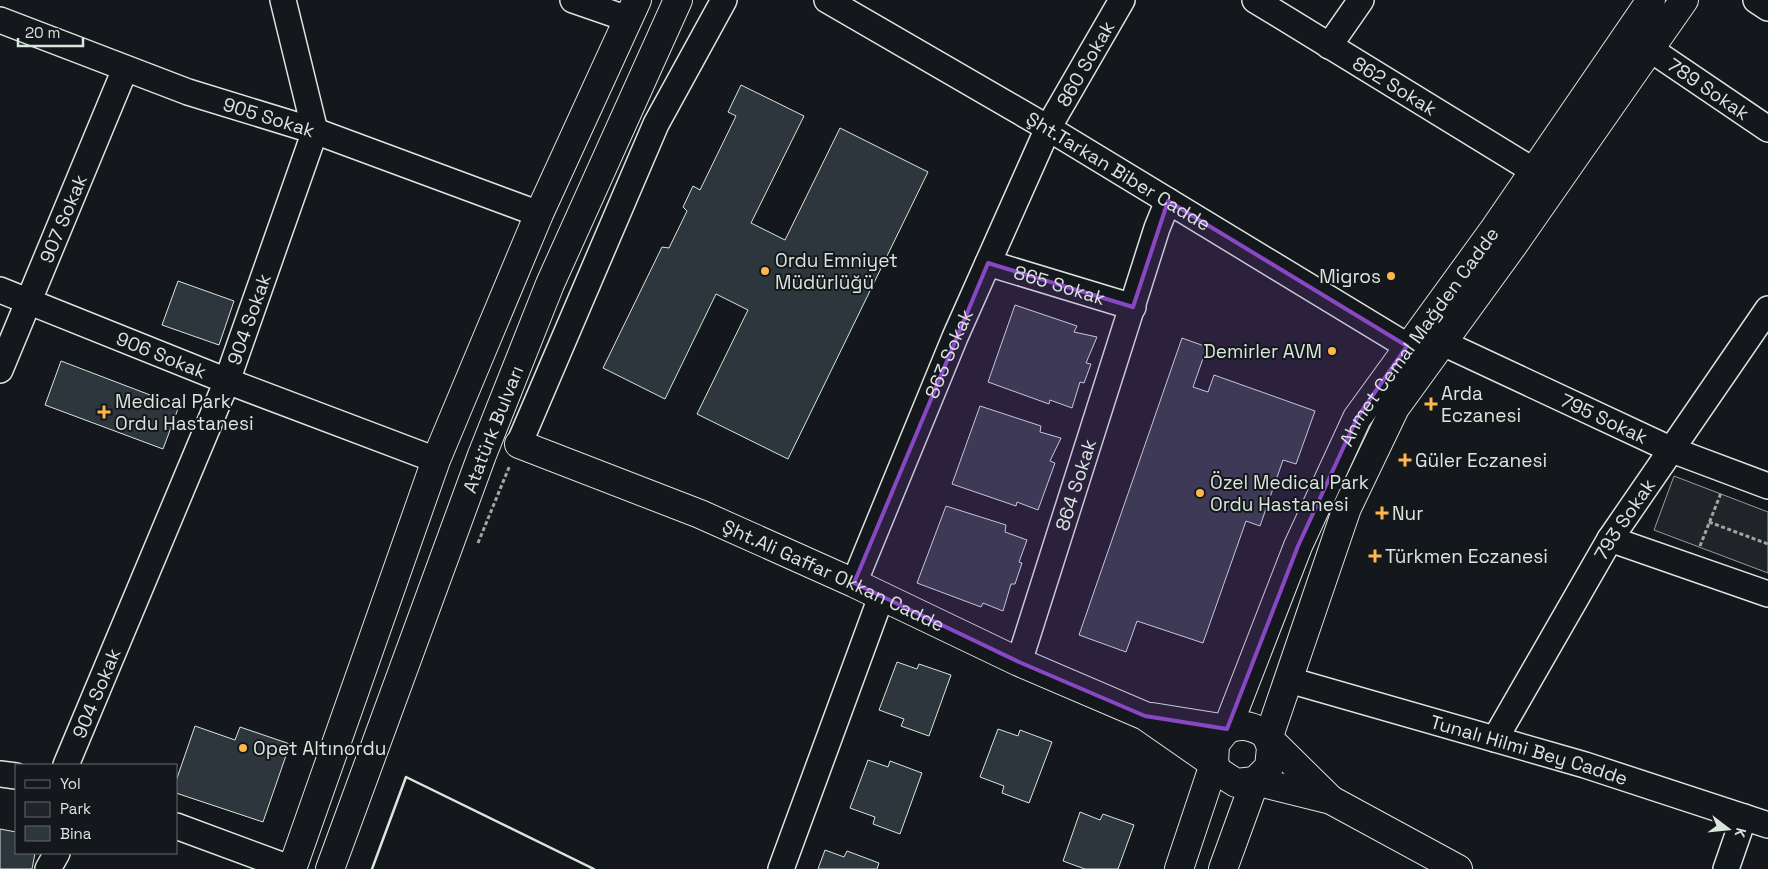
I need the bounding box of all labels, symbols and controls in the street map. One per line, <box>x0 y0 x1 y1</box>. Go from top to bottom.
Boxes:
scale bar <box>18 15 82 47</box>
street label: 860 Sokak <box>1051 16 1120 111</box>
text: 20 m <box>25 23 60 42</box>
street label: 862 Sokak <box>1348 51 1441 121</box>
street label: 789 Sokak <box>1663 53 1754 126</box>
street label: 905 Sokak <box>220 91 318 143</box>
street label: Şht.Tarkan Biber Cadde <box>1022 106 1215 237</box>
street label: 907 Sokak <box>34 171 93 267</box>
street label: Ahmet Cemal Mağden Cadde <box>1334 222 1505 450</box>
place label: Ordu Emniyet Müdürlüğü <box>775 248 898 295</box>
street label: 865 Sokak <box>1011 260 1108 311</box>
place label: Migros <box>1319 264 1381 289</box>
marker: Ordu Emniyet Müdürlüğü <box>759 265 771 277</box>
street label: 904 Sokak <box>222 270 277 368</box>
marker: Migros <box>1385 270 1397 282</box>
street label: 863 Sokak <box>919 305 979 402</box>
street label: 906 Sokak <box>113 326 210 384</box>
place label: Demirler AVM <box>1203 339 1322 364</box>
marker: Demirler AVM <box>1326 345 1338 357</box>
street label: Atatürk Bulvarı <box>457 362 529 497</box>
place label: Arda Eczanesi <box>1441 381 1521 428</box>
street label: 795 Sokak <box>1557 388 1652 450</box>
place label: Medical Park Ordu Hastanesi <box>115 389 254 436</box>
marker: Arda Eczanesi <box>1425 398 1437 410</box>
marker: Medical Park Ordu Hastanesi <box>97 405 111 419</box>
street label: 864 Sokak <box>1050 436 1102 534</box>
place label: Güler Eczanesi <box>1415 448 1547 473</box>
marker: Güler Eczanesi <box>1399 454 1411 466</box>
place label: Özel Medical Park Ordu Hastanesi <box>1210 470 1369 517</box>
street label: 793 Sokak <box>1588 474 1661 565</box>
marker: Özel Medical Park Ordu Hastanesi <box>1194 487 1206 499</box>
place label: Nur <box>1392 501 1423 526</box>
marker: Nur <box>1376 507 1388 519</box>
street label: Şht.Ali Gaffar Okkan Cadde <box>718 514 949 638</box>
place label: Türkmen Eczanesi <box>1385 544 1548 569</box>
marker: Türkmen Eczanesi <box>1369 550 1381 562</box>
street label: 904 Sokak <box>67 645 127 742</box>
street label: Tunalı Hilmi Bey Cadde <box>1427 709 1631 791</box>
place label: Opet Altınordu <box>253 736 386 761</box>
marker: Opet Altınordu <box>237 742 249 754</box>
legend <box>15 764 178 854</box>
text: Yol <box>60 774 81 793</box>
text: Park <box>60 799 91 818</box>
north arrow <box>1703 804 1753 854</box>
text: Bina <box>60 824 92 843</box>
text: K <box>1731 826 1750 840</box>

